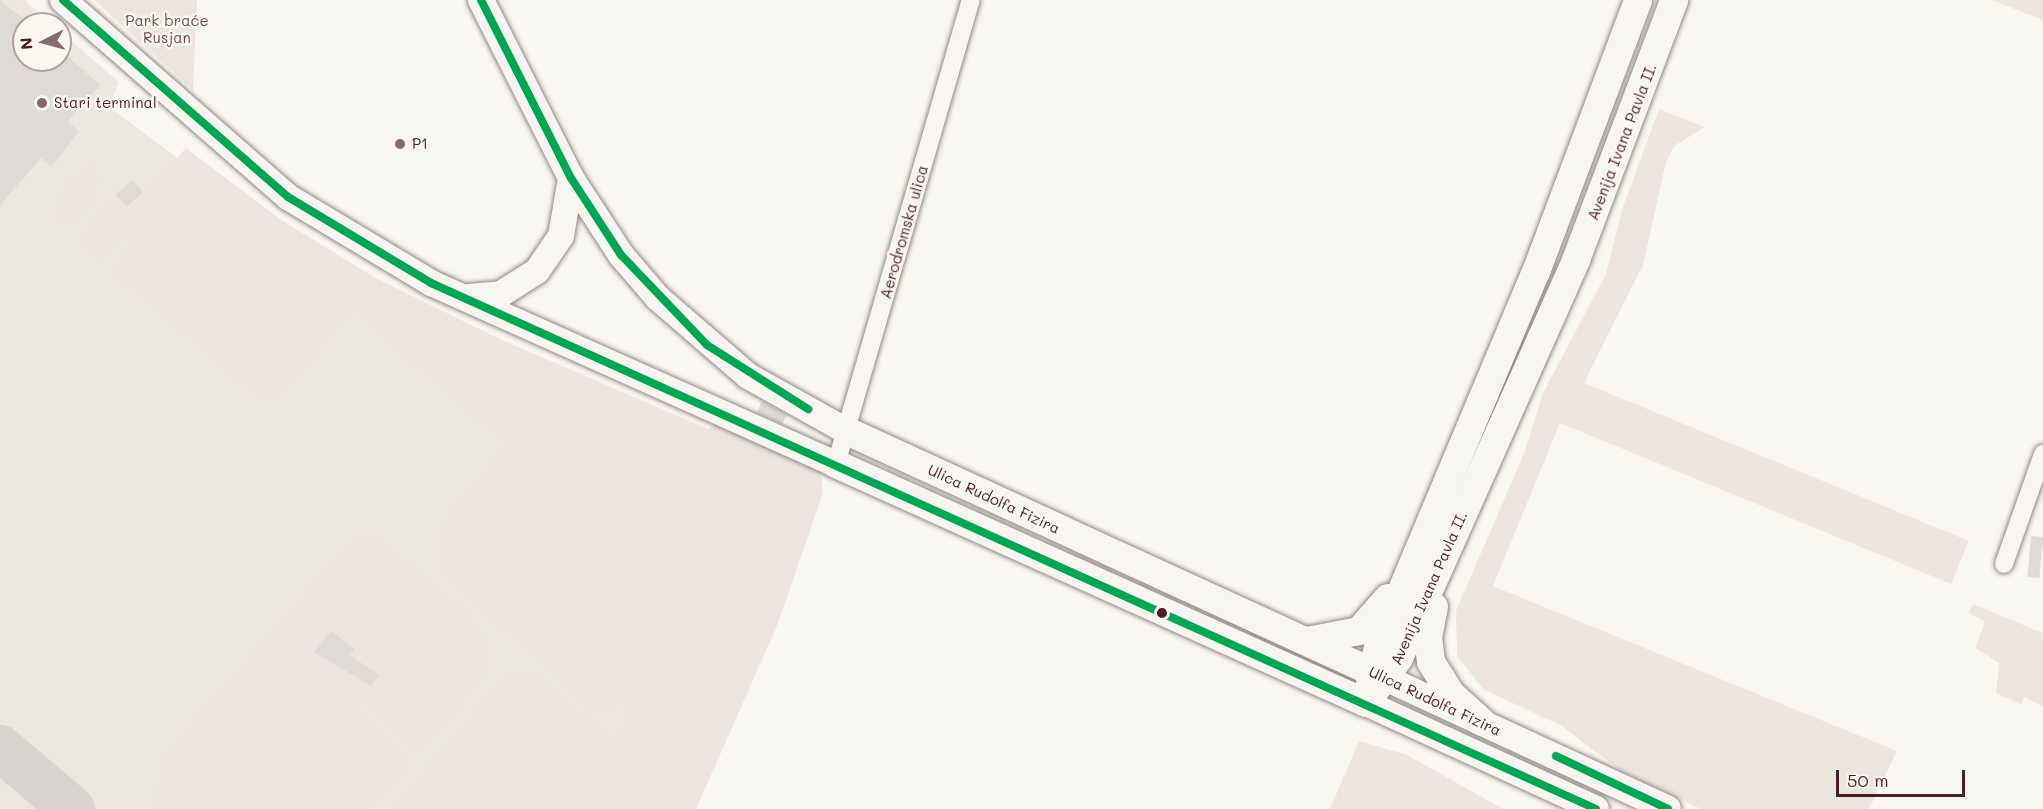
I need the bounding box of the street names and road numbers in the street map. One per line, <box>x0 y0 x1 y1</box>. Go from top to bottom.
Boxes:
street label: Avenija Ivana Pavla II. <box>1584 61 1660 223</box>
street label: Aerodromska ulica <box>876 163 932 301</box>
street label: Ulica Rudolfa Fizira <box>925 460 1063 538</box>
street label: Avenija Ivana Pavla II. <box>1387 508 1471 668</box>
street label: Ulica Rudolfa Fizira <box>1366 662 1504 740</box>

